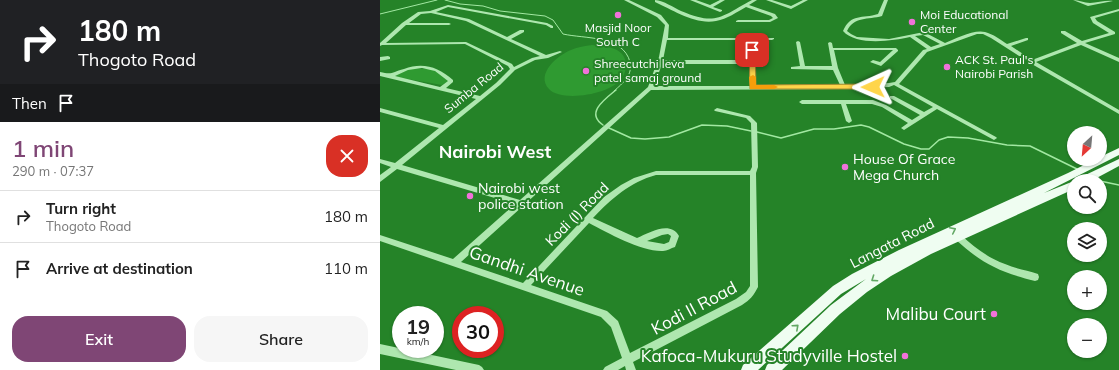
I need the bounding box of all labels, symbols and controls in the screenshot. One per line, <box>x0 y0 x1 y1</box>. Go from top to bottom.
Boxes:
place label: Moi Educational Center <box>920 7 1008 36</box>
marker: Masjid Noor South C <box>613 10 623 20</box>
text: 180 m <box>78 13 161 48</box>
icon: right <box>12 16 64 68</box>
marker: Moi Educational Center <box>907 17 917 27</box>
place label: Masjid Noor South C <box>585 20 652 49</box>
pin <box>735 33 769 67</box>
icon: arrive <box>741 39 763 61</box>
text: Thogoto Road <box>78 48 196 71</box>
place label: ACK St. Paul's Nairobi Parish <box>955 52 1033 81</box>
place label: Shreecutchi leva patel samaj ground <box>594 56 701 85</box>
street label: Sumba Road <box>441 59 506 116</box>
marker: ACK St. Paul's Nairobi Parish <box>942 62 952 72</box>
marker: Shreecutchi leva patel samaj ground <box>581 66 591 76</box>
position arrow <box>852 66 894 108</box>
icon: arrive <box>55 92 77 114</box>
text: Then <box>12 94 47 113</box>
north arrow <box>1067 126 1107 166</box>
map controls <box>1067 126 1107 358</box>
text: 1 min <box>12 133 74 163</box>
button: close <box>326 135 368 177</box>
district label: Nairobi West <box>439 140 551 163</box>
place label: House Of Grace Mega Church <box>853 150 955 184</box>
marker: House Of Grace Mega Church <box>840 162 850 172</box>
text: 290 m · 07:37 <box>12 163 94 179</box>
button: search <box>1067 174 1107 214</box>
street label: Kodi (I) Road <box>541 178 613 250</box>
place label: Nairobi west police station <box>478 179 564 213</box>
marker: Nairobi west police station <box>465 191 475 201</box>
text: Turn right <box>46 199 116 218</box>
icon: right <box>12 206 34 228</box>
text: 180 m <box>324 207 368 226</box>
street label: Langata Road <box>847 214 937 272</box>
text: Thogoto Road <box>46 218 131 234</box>
button: layers <box>1067 222 1107 262</box>
one-way arrow <box>948 227 956 235</box>
street label: Gandhi Avenue <box>467 241 588 300</box>
icon: arrive <box>12 258 34 280</box>
text: Arrive at destination <box>46 259 193 278</box>
text: 110 m <box>324 259 368 278</box>
button: + <box>1067 270 1107 310</box>
one-way arrow <box>872 274 879 281</box>
street label: Kodi II Road <box>647 276 740 339</box>
place label: Malibu Court <box>886 303 986 324</box>
speed limit sign: 30 <box>452 306 504 358</box>
marker: Malibu Court <box>989 309 999 319</box>
text: 19 <box>406 314 430 339</box>
button: Exit <box>12 316 186 362</box>
button: Share <box>194 316 368 362</box>
button: − <box>1067 318 1107 358</box>
one-way arrow <box>791 324 799 332</box>
text: km/h <box>407 335 429 348</box>
place label: Kafoca-Mukuru Studyville Hostel <box>641 345 897 367</box>
marker: Kafoca-Mukuru Studyville Hostel <box>900 351 910 361</box>

